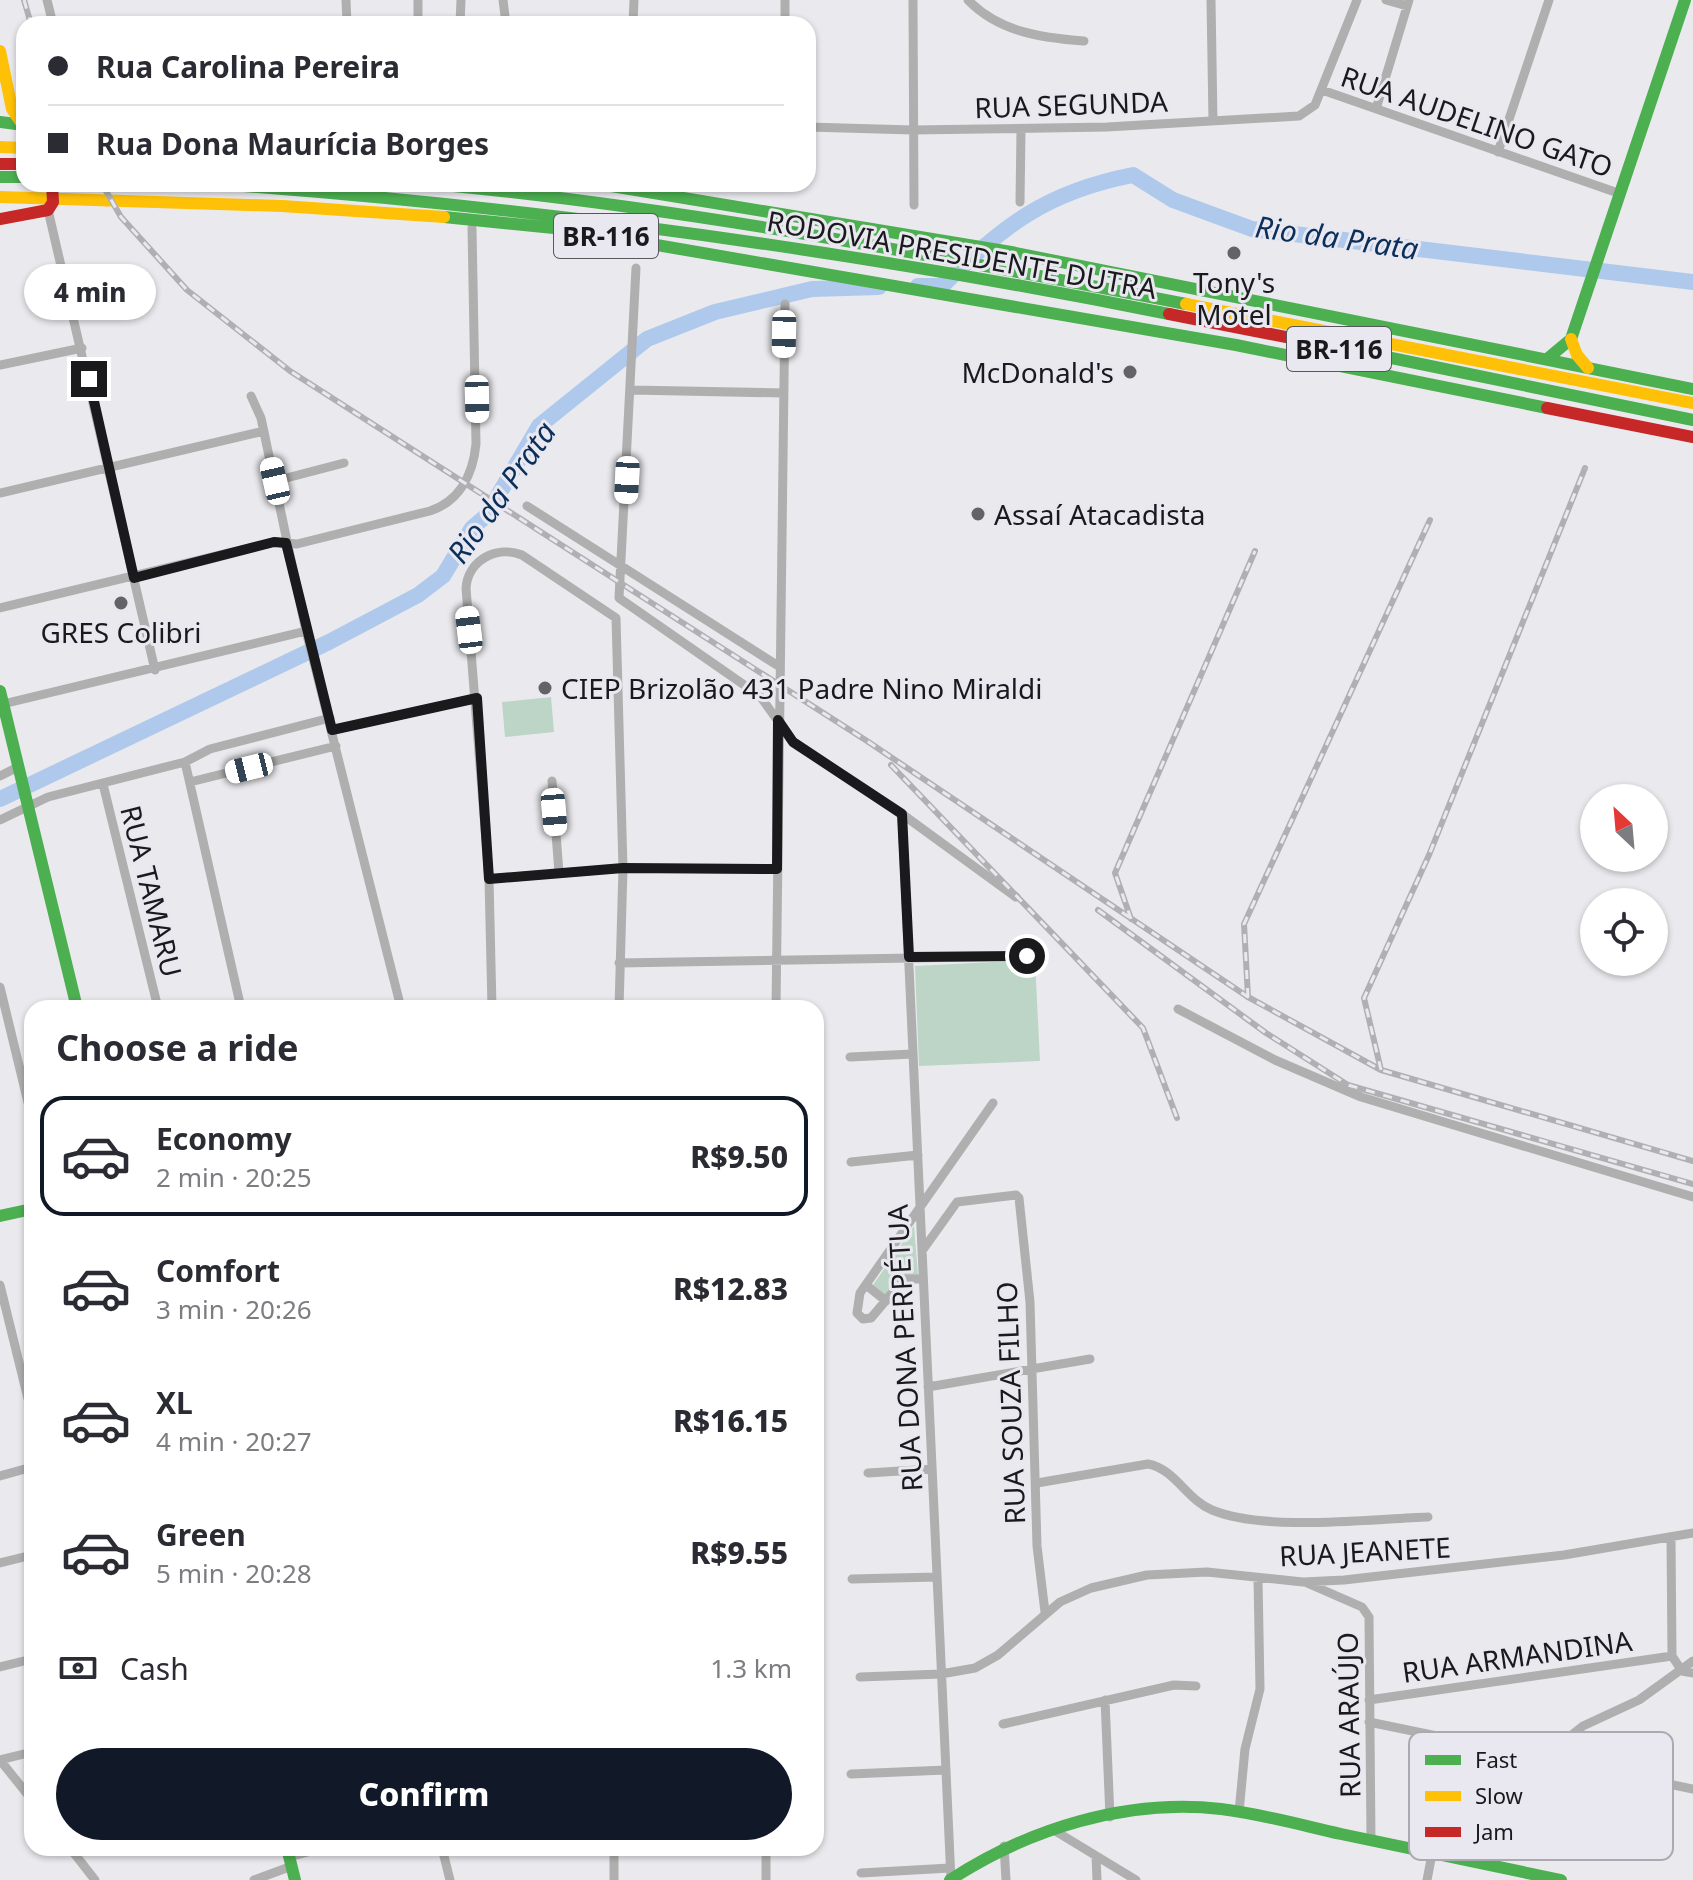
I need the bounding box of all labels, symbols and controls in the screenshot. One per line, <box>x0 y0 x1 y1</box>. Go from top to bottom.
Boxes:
text: Rua Carolina Pereira <box>96 46 400 87</box>
street label: RUA AUDELINO GATO <box>1336 57 1618 185</box>
street label: RUA SEGUNDA <box>974 82 1169 126</box>
text: Rua Dona Maurícia Borges <box>96 123 489 164</box>
street label: RODOVIA PRESIDENTE DUTRA <box>764 201 1160 307</box>
water label: Rio da Prata <box>1253 205 1421 269</box>
road number: BR-116 <box>554 214 658 258</box>
marker: Tony's Motel <box>1225 244 1243 262</box>
callout: 4 min <box>23 263 155 319</box>
place label: Tony's Motel <box>1193 263 1275 333</box>
text: 4 min <box>54 274 126 310</box>
car <box>772 310 796 358</box>
road number: BR-116 <box>1287 327 1391 371</box>
place label: McDonald's <box>961 353 1114 391</box>
route end <box>71 361 107 397</box>
marker: McDonald's <box>1121 363 1139 381</box>
car <box>465 375 489 423</box>
water label: Rio da Prata <box>437 413 565 571</box>
car <box>258 455 292 507</box>
car <box>614 455 640 505</box>
place label: Assaí Atacadista <box>994 495 1205 533</box>
marker: Assaí Atacadista <box>969 505 987 523</box>
marker: GRES Colibri <box>112 594 130 612</box>
car <box>454 605 484 655</box>
place label: GRES Colibri <box>40 613 202 651</box>
place label: CIEP Brizolão 431 Padre Nino Miraldi <box>561 669 1043 707</box>
marker: CIEP Brizolão 431 Padre Nino Miraldi <box>536 679 554 697</box>
car <box>223 751 275 785</box>
north arrow <box>1580 784 1668 872</box>
map controls <box>1580 784 1668 976</box>
car <box>540 787 568 837</box>
street label: RUA TAMARU <box>112 801 192 981</box>
button: locate <box>1580 888 1668 976</box>
route start <box>1009 938 1045 974</box>
text: Choose a ride <box>56 1023 298 1072</box>
text: Economy <box>156 1118 292 1159</box>
icon: car <box>60 1120 132 1192</box>
text: R$9.50 <box>690 1136 788 1177</box>
text: 2 min · 20:25 <box>156 1159 312 1195</box>
street label: RUA DONA PERPÉTUA <box>877 1203 931 1493</box>
text: Comfort <box>156 1250 280 1291</box>
icon: car <box>60 1252 132 1324</box>
text: R$12.83 <box>673 1268 788 1309</box>
street label: RUA SOUZA FILHO <box>987 1281 1033 1525</box>
text: 3 min · 20:26 <box>156 1291 312 1327</box>
text: XL <box>156 1382 193 1423</box>
icon: car <box>60 1384 132 1456</box>
text: R$16.15 <box>673 1400 788 1441</box>
text: 4 min · 20:27 <box>156 1423 312 1459</box>
text: Green <box>156 1514 246 1555</box>
icon: car <box>60 1516 132 1588</box>
street label: RUA JEANETE <box>1278 1528 1452 1574</box>
text: R$9.55 <box>690 1532 788 1573</box>
text: 5 min · 20:28 <box>156 1555 312 1591</box>
street label: RUA ARMANDINA <box>1400 1621 1634 1691</box>
street label: RUA ARAÚJO <box>1328 1632 1368 1798</box>
icon: cash <box>56 1646 100 1690</box>
text: Cash <box>120 1648 189 1689</box>
text: 1.3 km <box>710 1650 792 1686</box>
legend <box>1409 1732 1673 1860</box>
text: Fast <box>1475 1744 1517 1774</box>
button: Confirm <box>56 1748 792 1840</box>
text: Slow <box>1475 1780 1524 1810</box>
text: Jam <box>1473 1816 1514 1846</box>

